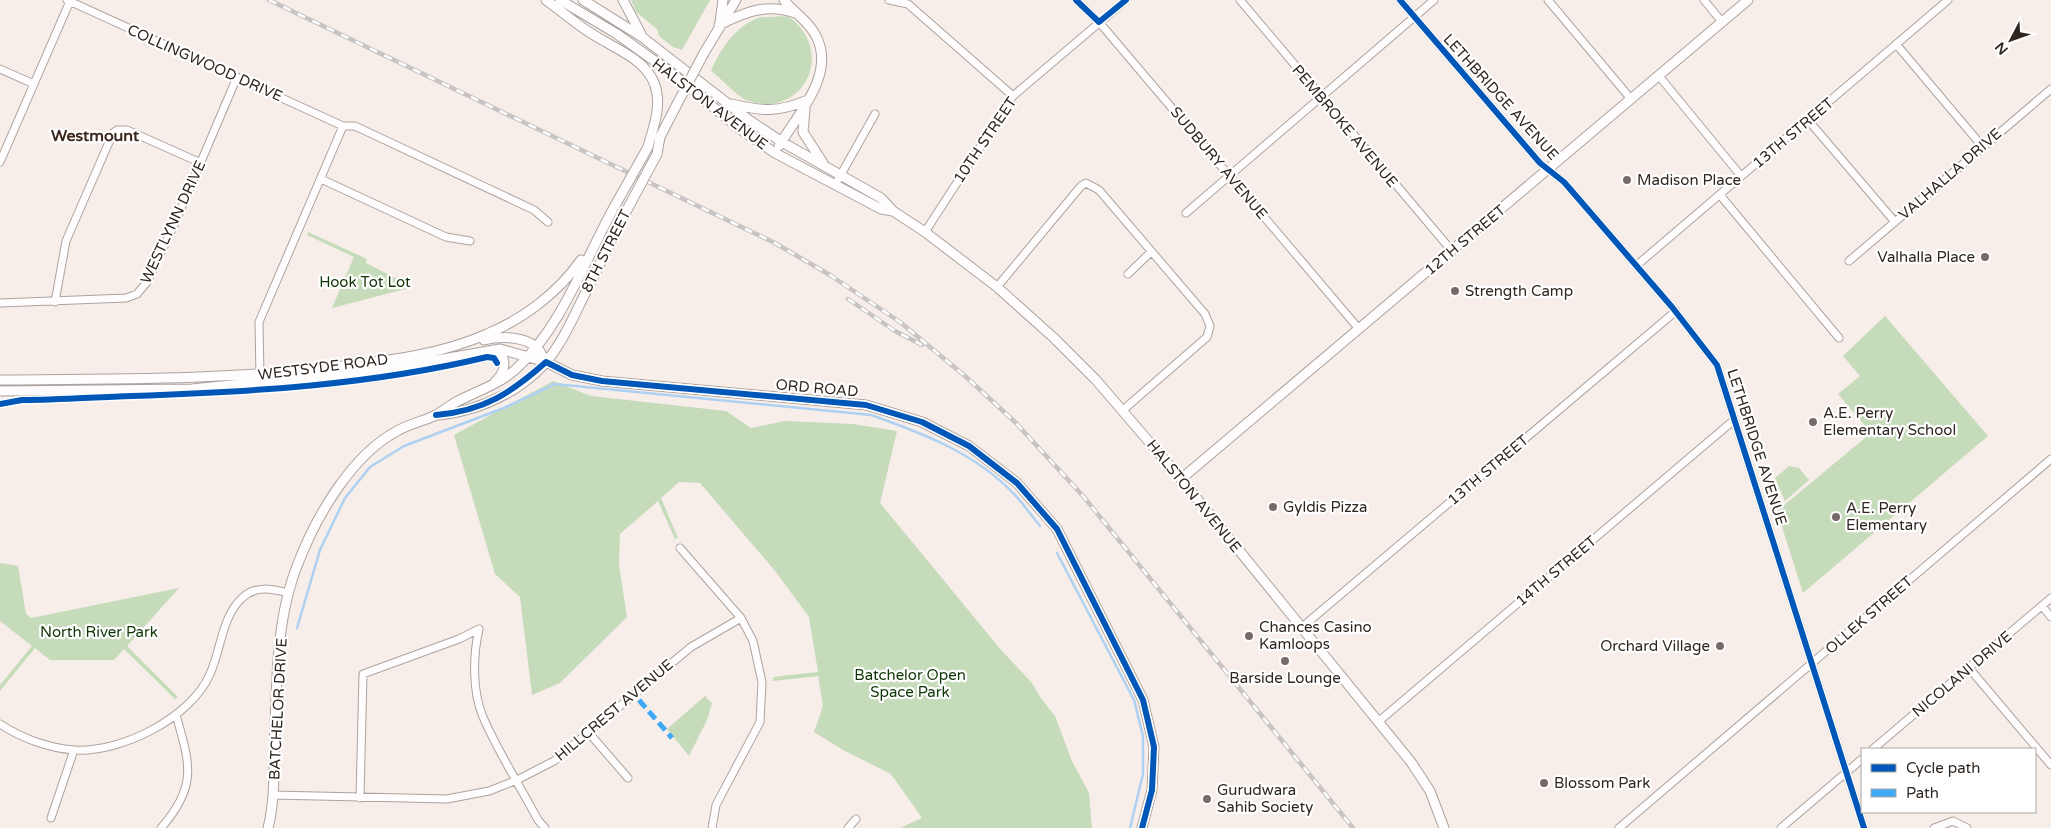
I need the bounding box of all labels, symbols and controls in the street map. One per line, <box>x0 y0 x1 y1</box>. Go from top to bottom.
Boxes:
north arrow <box>1986 15 2036 65</box>
street label: COLLINGWOOD DRIVE <box>125 21 285 105</box>
street label: LETHBRIDGE AVENUE <box>1440 30 1562 164</box>
text: N <box>1991 38 2012 58</box>
street label: HALSTON AVENUE <box>649 55 771 153</box>
street label: PEMBROKE AVENUE <box>1288 61 1402 191</box>
street label: 10TH STREET <box>950 94 1020 186</box>
street label: 13TH STREET <box>1749 94 1837 172</box>
street label: SUDBURY AVENUE <box>1167 103 1271 223</box>
street label: VALHALLA DRIVE <box>1895 124 2005 224</box>
district label: Westmount <box>51 126 140 146</box>
street label: WESTLYNN DRIVE <box>137 158 209 286</box>
place label: Madison Place <box>1637 171 1741 189</box>
marker: Madison Place <box>1621 174 1633 186</box>
street label: 12TH STREET <box>1421 201 1509 279</box>
street label: 8TH STREET <box>577 207 635 295</box>
place label: Valhalla Place <box>1877 248 1975 266</box>
marker: Valhalla Place <box>1979 251 1991 263</box>
park label: Hook Tot Lot <box>319 273 411 291</box>
place label: Strength Camp <box>1465 282 1573 300</box>
marker: Strength Camp <box>1449 285 1461 297</box>
street label: WESTSYDE ROAD <box>257 350 389 384</box>
street label: LETHBRIDGE AVENUE <box>1723 366 1791 528</box>
street label: ORD ROAD <box>775 375 859 401</box>
place label: A.E. Perry Elementary School <box>1823 404 1956 439</box>
marker: A.E. Perry Elementary School <box>1807 416 1819 428</box>
street label: 13TH STREET <box>1444 431 1532 509</box>
street label: HALSTON AVENUE <box>1143 436 1245 556</box>
place label: Gyldis Pizza <box>1283 498 1368 516</box>
place label: A.E. Perry Elementary <box>1846 499 1927 534</box>
marker: Gyldis Pizza <box>1267 501 1279 513</box>
marker: A.E. Perry Elementary <box>1830 511 1842 523</box>
street label: 14TH STREET <box>1512 532 1600 610</box>
street label: OLLEK STREET <box>1822 572 1916 658</box>
place label: Chances Casino Kamloops <box>1259 618 1372 653</box>
park label: North River Park <box>40 623 158 641</box>
street label: NICOLANI DRIVE <box>1908 627 2016 721</box>
marker: Chances Casino Kamloops <box>1243 630 1255 642</box>
street label: BATCHELOR DRIVE <box>265 637 291 781</box>
place label: Orchard Village <box>1600 637 1710 655</box>
marker: Orchard Village <box>1714 640 1726 652</box>
street label: HILLCREST AVENUE <box>551 655 677 765</box>
marker: Barside Lounge <box>1279 655 1291 667</box>
park label: Batchelor Open Space Park <box>854 666 966 701</box>
place label: Barside Lounge <box>1229 669 1341 687</box>
legend <box>1861 748 2036 813</box>
text: Cycle path <box>1906 759 1980 777</box>
place label: Blossom Park <box>1554 774 1650 792</box>
marker: Blossom Park <box>1538 777 1550 789</box>
place label: Gurudwara Sahib Society <box>1217 781 1313 816</box>
text: Path <box>1906 784 1939 802</box>
marker: Gurudwara Sahib Society <box>1201 793 1213 805</box>

